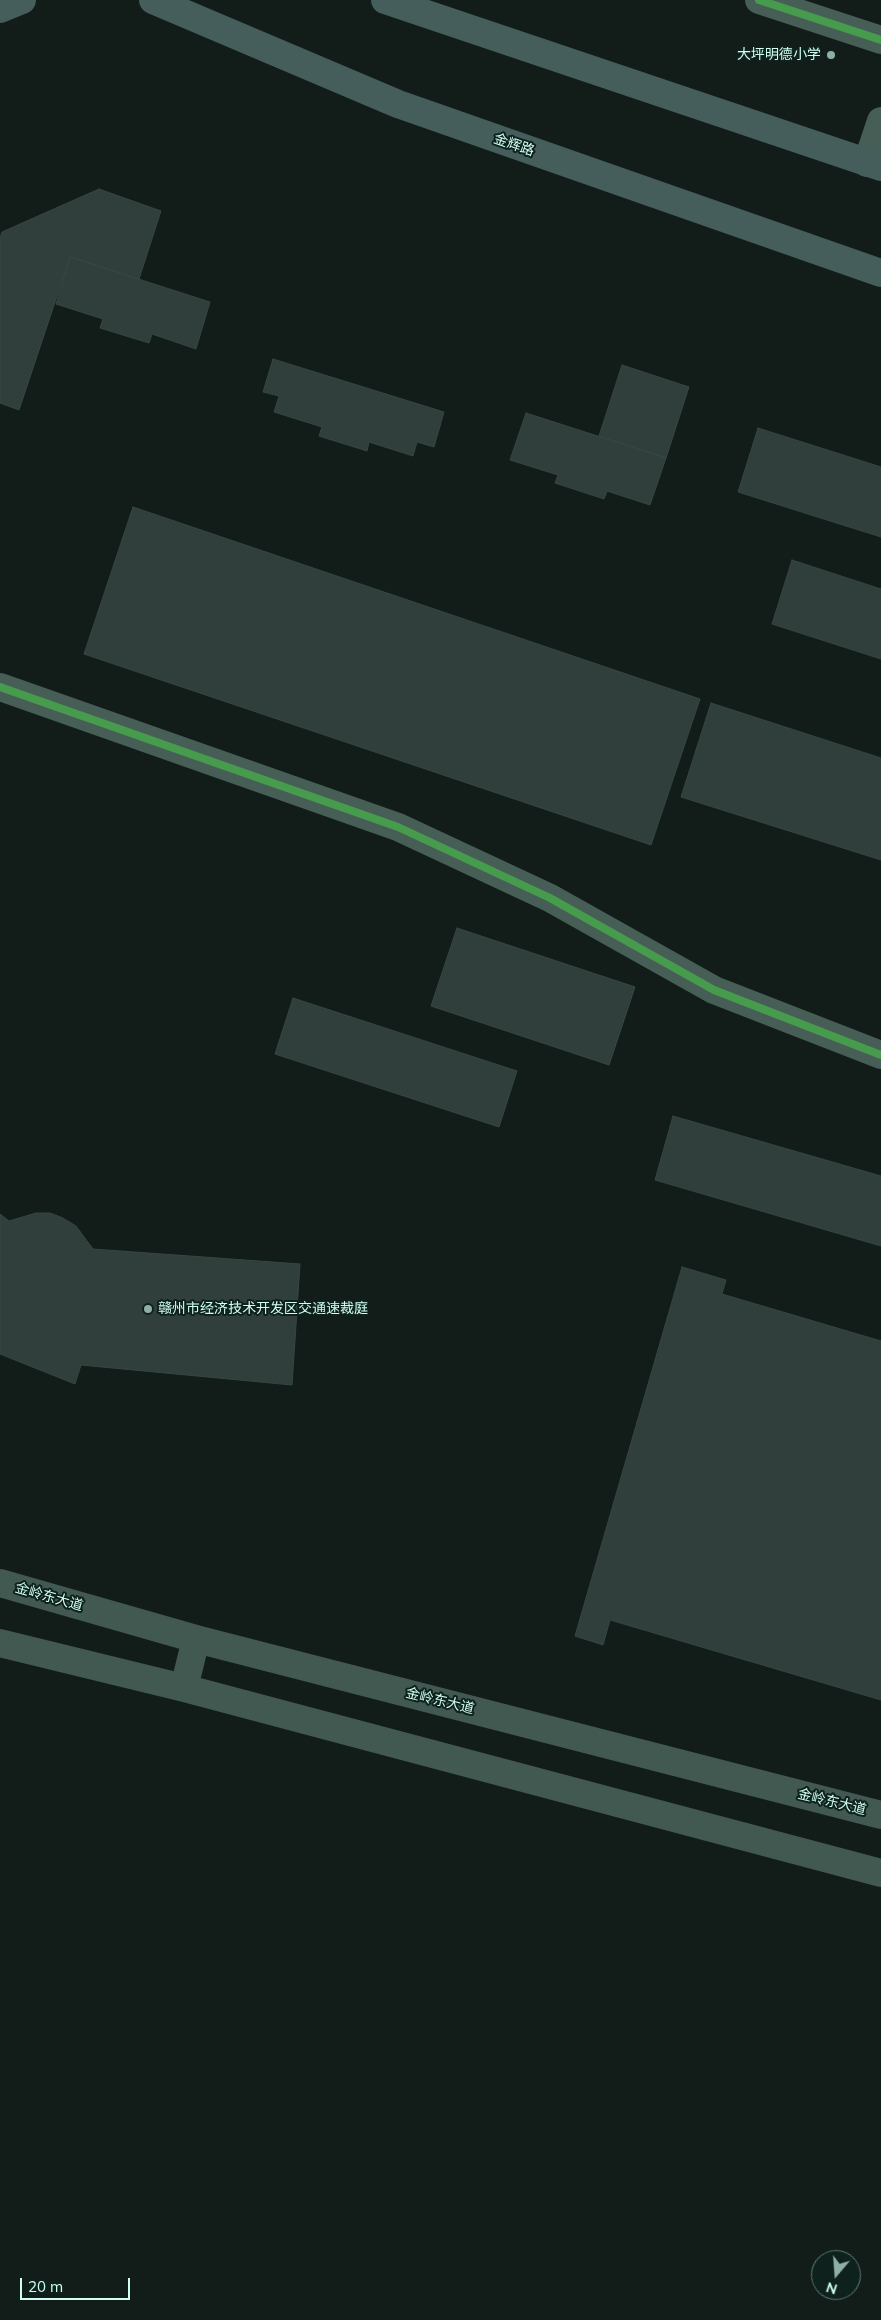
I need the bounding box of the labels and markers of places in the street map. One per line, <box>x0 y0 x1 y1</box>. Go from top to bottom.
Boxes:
place label: 大坪明德小学 <box>737 47 821 63</box>
marker: 大坪明德小学 <box>825 49 837 61</box>
place label: 赣州市经济技术开发区交通速裁庭 <box>158 1301 368 1317</box>
marker: 赣州市经济技术开发区交通速裁庭 <box>142 1303 154 1315</box>

